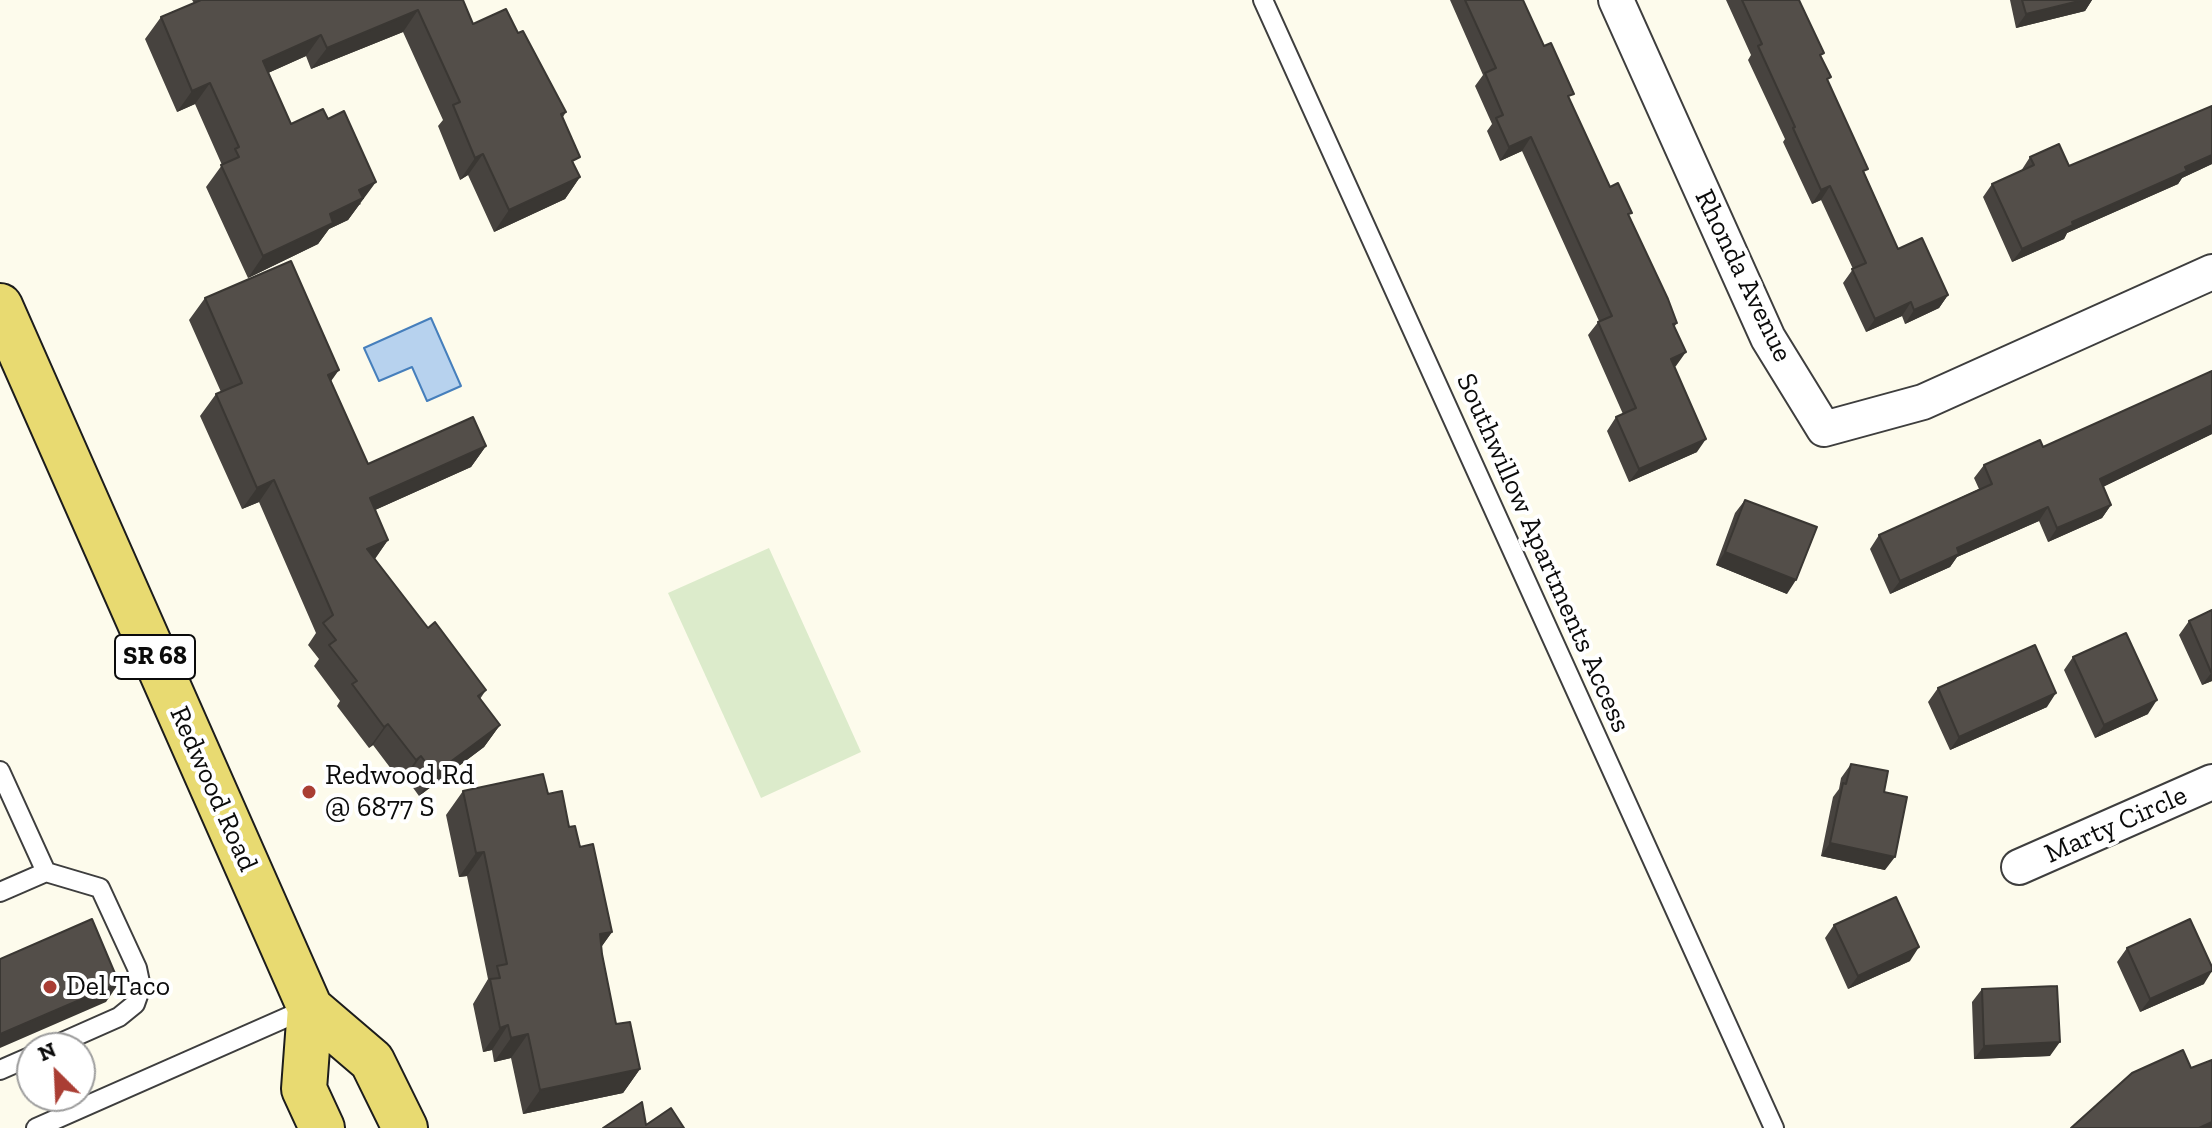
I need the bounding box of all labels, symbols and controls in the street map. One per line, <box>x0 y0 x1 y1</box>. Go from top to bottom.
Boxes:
street label: Rhonda Avenue <box>1687 184 1799 368</box>
street label: Southwillow Apartments Access <box>1448 368 1638 738</box>
road number: SR 68 <box>115 635 195 679</box>
street label: Redwood Road <box>162 701 264 877</box>
place label: Redwood Rd @ 6877 S <box>325 759 474 825</box>
street label: Marty Circle <box>2040 779 2192 871</box>
marker: Redwood Rd @ 6877 S <box>300 783 318 801</box>
place label: Del Taco <box>66 970 170 1004</box>
marker: Del Taco <box>41 978 59 996</box>
north arrow <box>16 1032 96 1112</box>
text: N <box>34 1036 60 1067</box>

